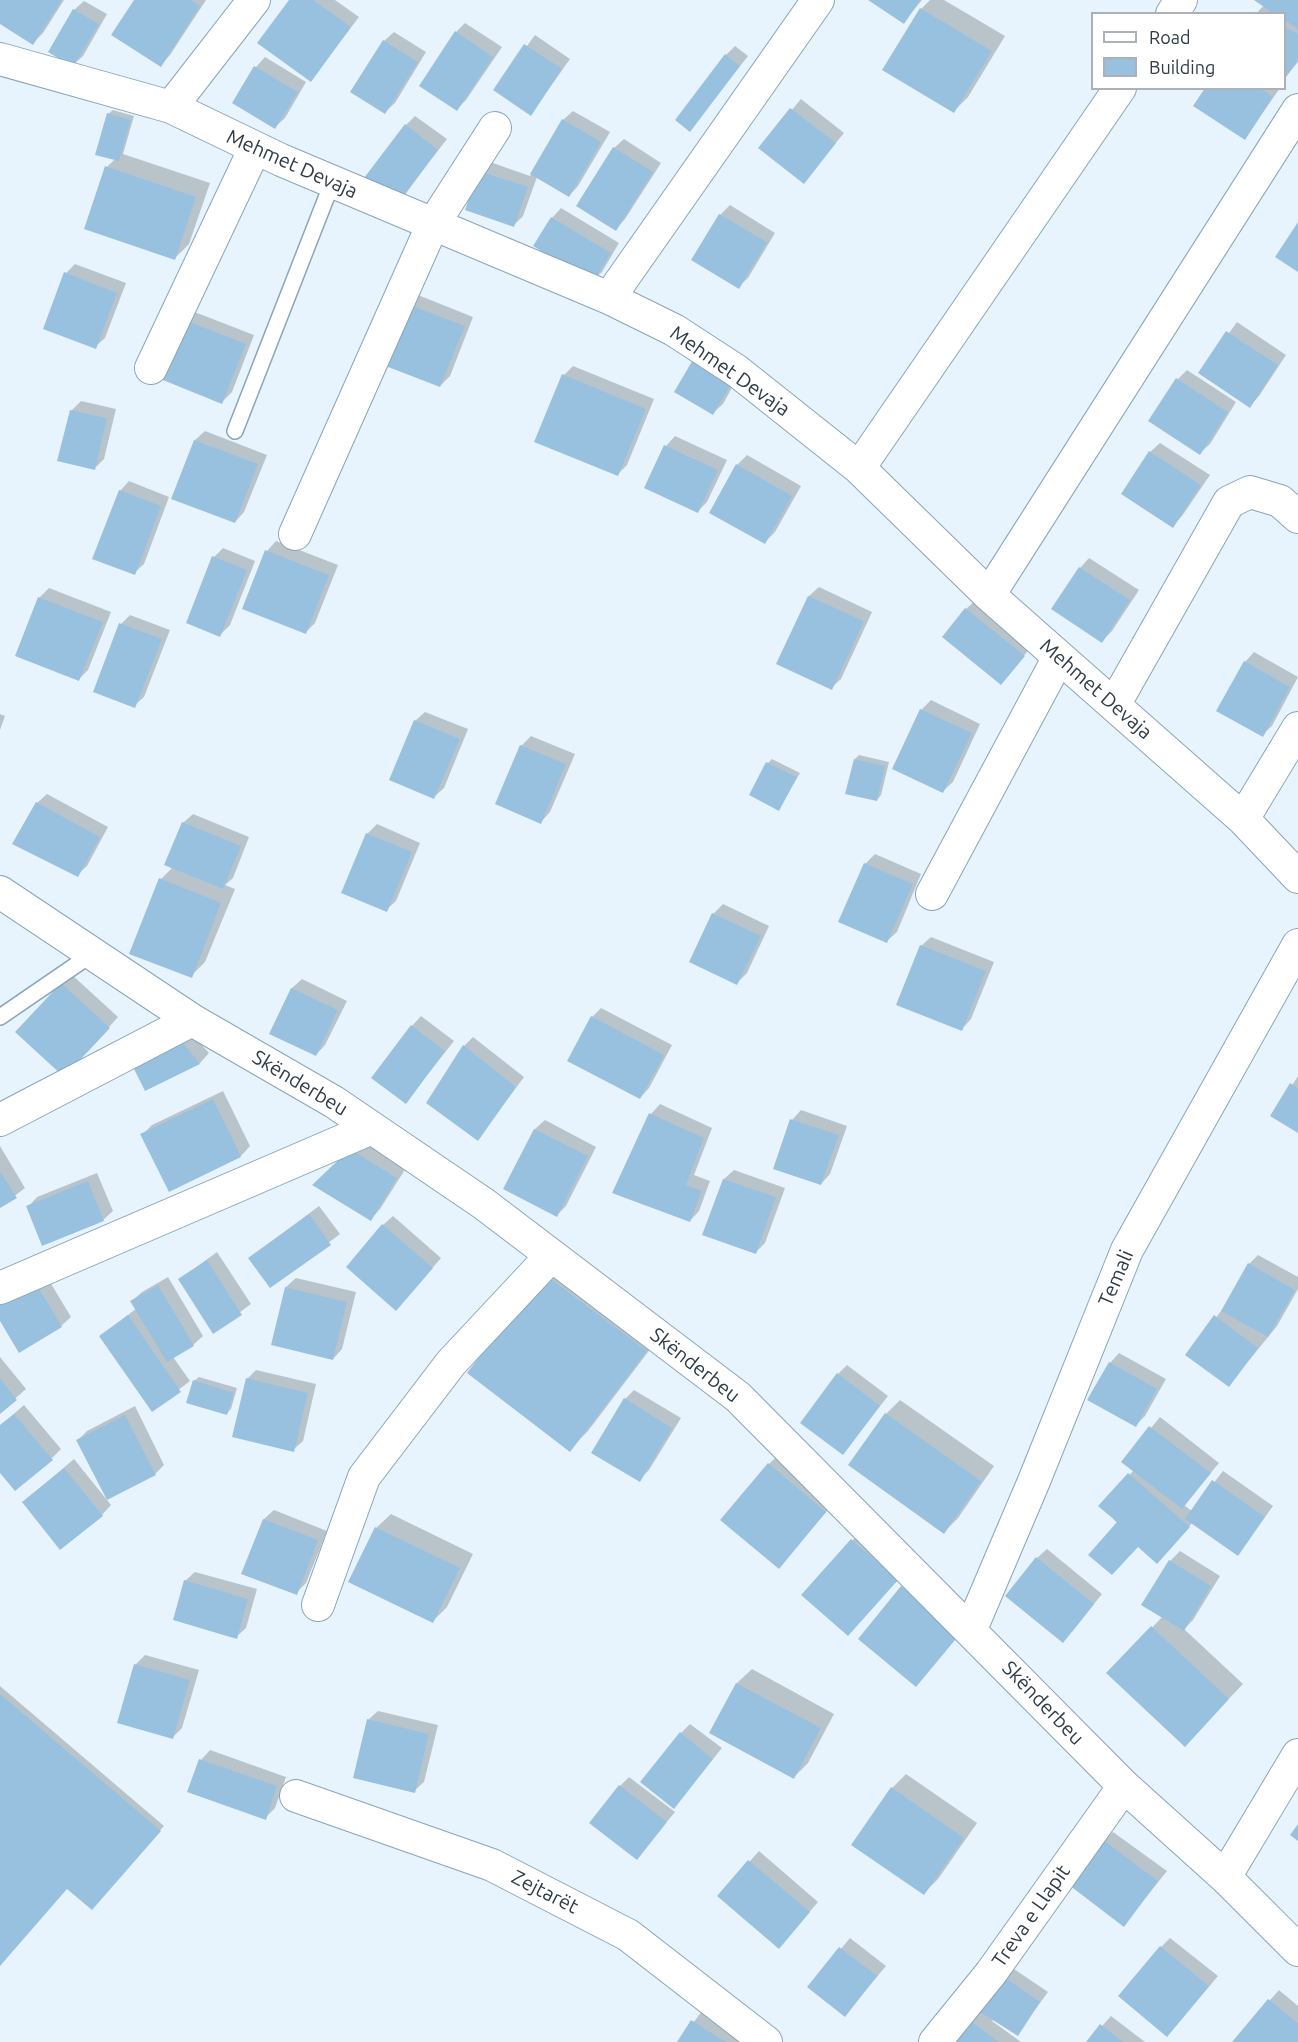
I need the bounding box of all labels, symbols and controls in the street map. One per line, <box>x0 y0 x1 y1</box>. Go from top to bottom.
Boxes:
legend <box>1091 12 1286 90</box>
text: Road <box>1149 27 1191 47</box>
text: Building <box>1149 57 1215 77</box>
street label: Mehmet Devaja <box>223 124 361 204</box>
street label: Mehmet Devaja <box>665 321 795 421</box>
street label: Mehmet Devaja <box>1035 634 1157 744</box>
street label: Skënderbeu <box>248 1045 352 1121</box>
street label: Temali <box>1093 1246 1139 1310</box>
street label: Skënderbeu <box>645 1323 745 1407</box>
street label: Skënderbeu <box>997 1656 1089 1750</box>
street label: Treva e Llapit <box>987 1860 1075 1972</box>
street label: Zejtarët <box>508 1865 582 1919</box>

